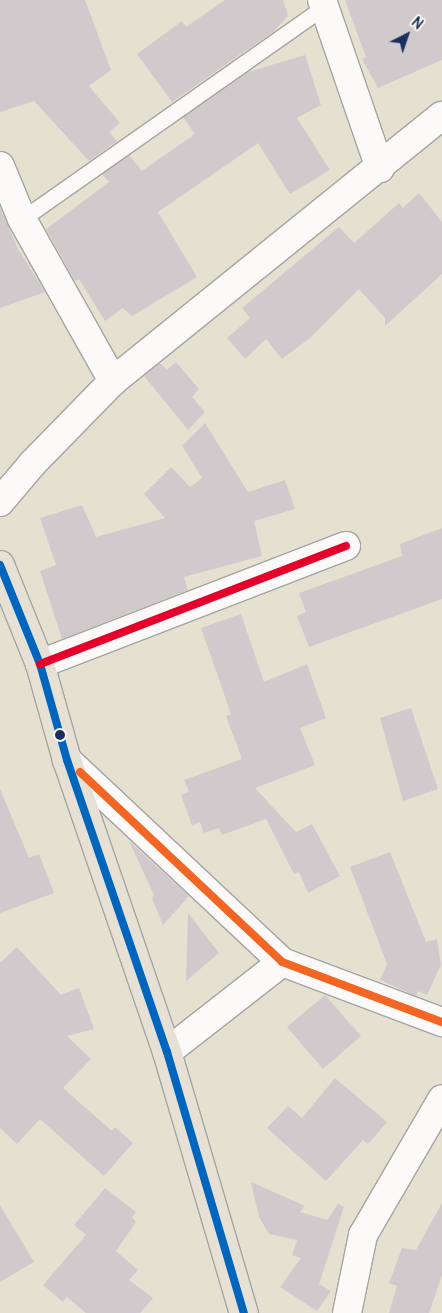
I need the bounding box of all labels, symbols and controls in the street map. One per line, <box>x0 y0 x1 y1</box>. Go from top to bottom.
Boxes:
north arrow <box>382 10 432 60</box>
text: N <box>408 14 426 33</box>
unlabelled marker <box>55 730 65 740</box>

